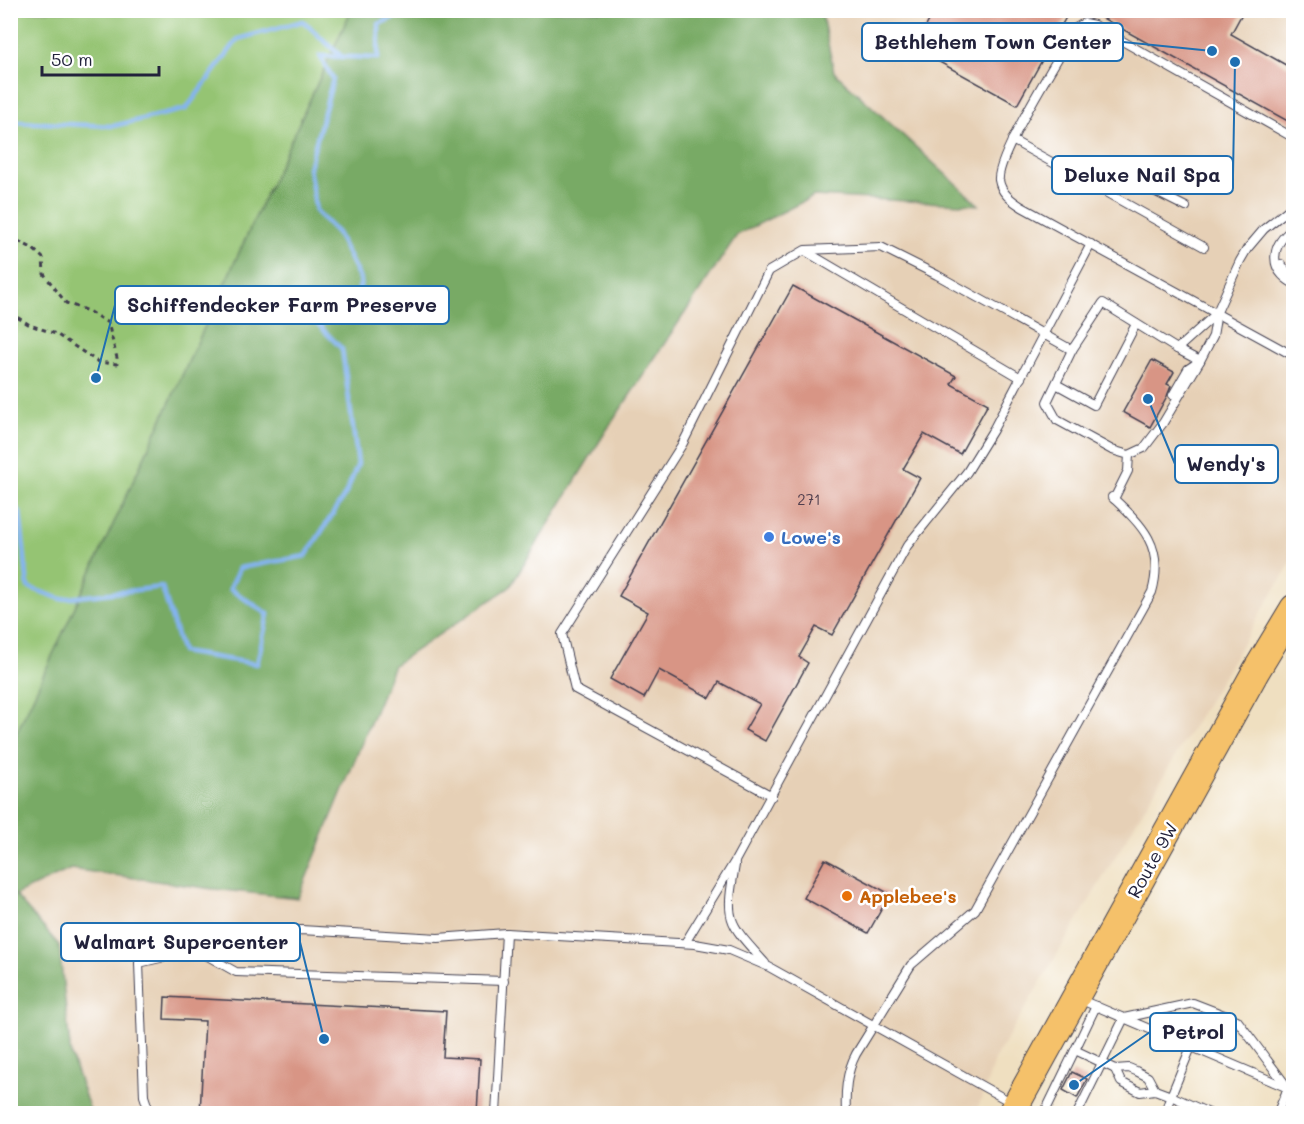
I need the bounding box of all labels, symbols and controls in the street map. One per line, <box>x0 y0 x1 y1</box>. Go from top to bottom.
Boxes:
callout: Bethlehem Town Center <box>862 23 1123 61</box>
text: Bethlehem Town Center <box>874 28 1112 54</box>
scale bar <box>42 39 159 77</box>
text: 50 m <box>51 47 93 71</box>
callout: Deluxe Nail Spa <box>1052 156 1233 194</box>
text: Deluxe Nail Spa <box>1064 161 1220 187</box>
callout: Schiffendecker Farm Preserve <box>115 286 449 324</box>
text: Schiffendecker Farm Preserve <box>127 291 437 317</box>
callout: Wendy's <box>1175 445 1278 483</box>
text: Wendy's <box>1186 450 1266 476</box>
house number: 271 <box>797 489 821 509</box>
place label: Lowe's <box>781 525 841 549</box>
marker: Lowe's <box>762 530 776 544</box>
street label: Route 9W <box>1121 818 1183 902</box>
place label: Applebee's <box>859 884 957 908</box>
marker: Applebee's <box>840 889 854 903</box>
callout: Walmart Supercenter <box>61 923 300 961</box>
text: Walmart Supercenter <box>74 928 288 954</box>
callout: Petrol <box>1150 1013 1236 1051</box>
text: Petrol <box>1162 1018 1224 1044</box>

